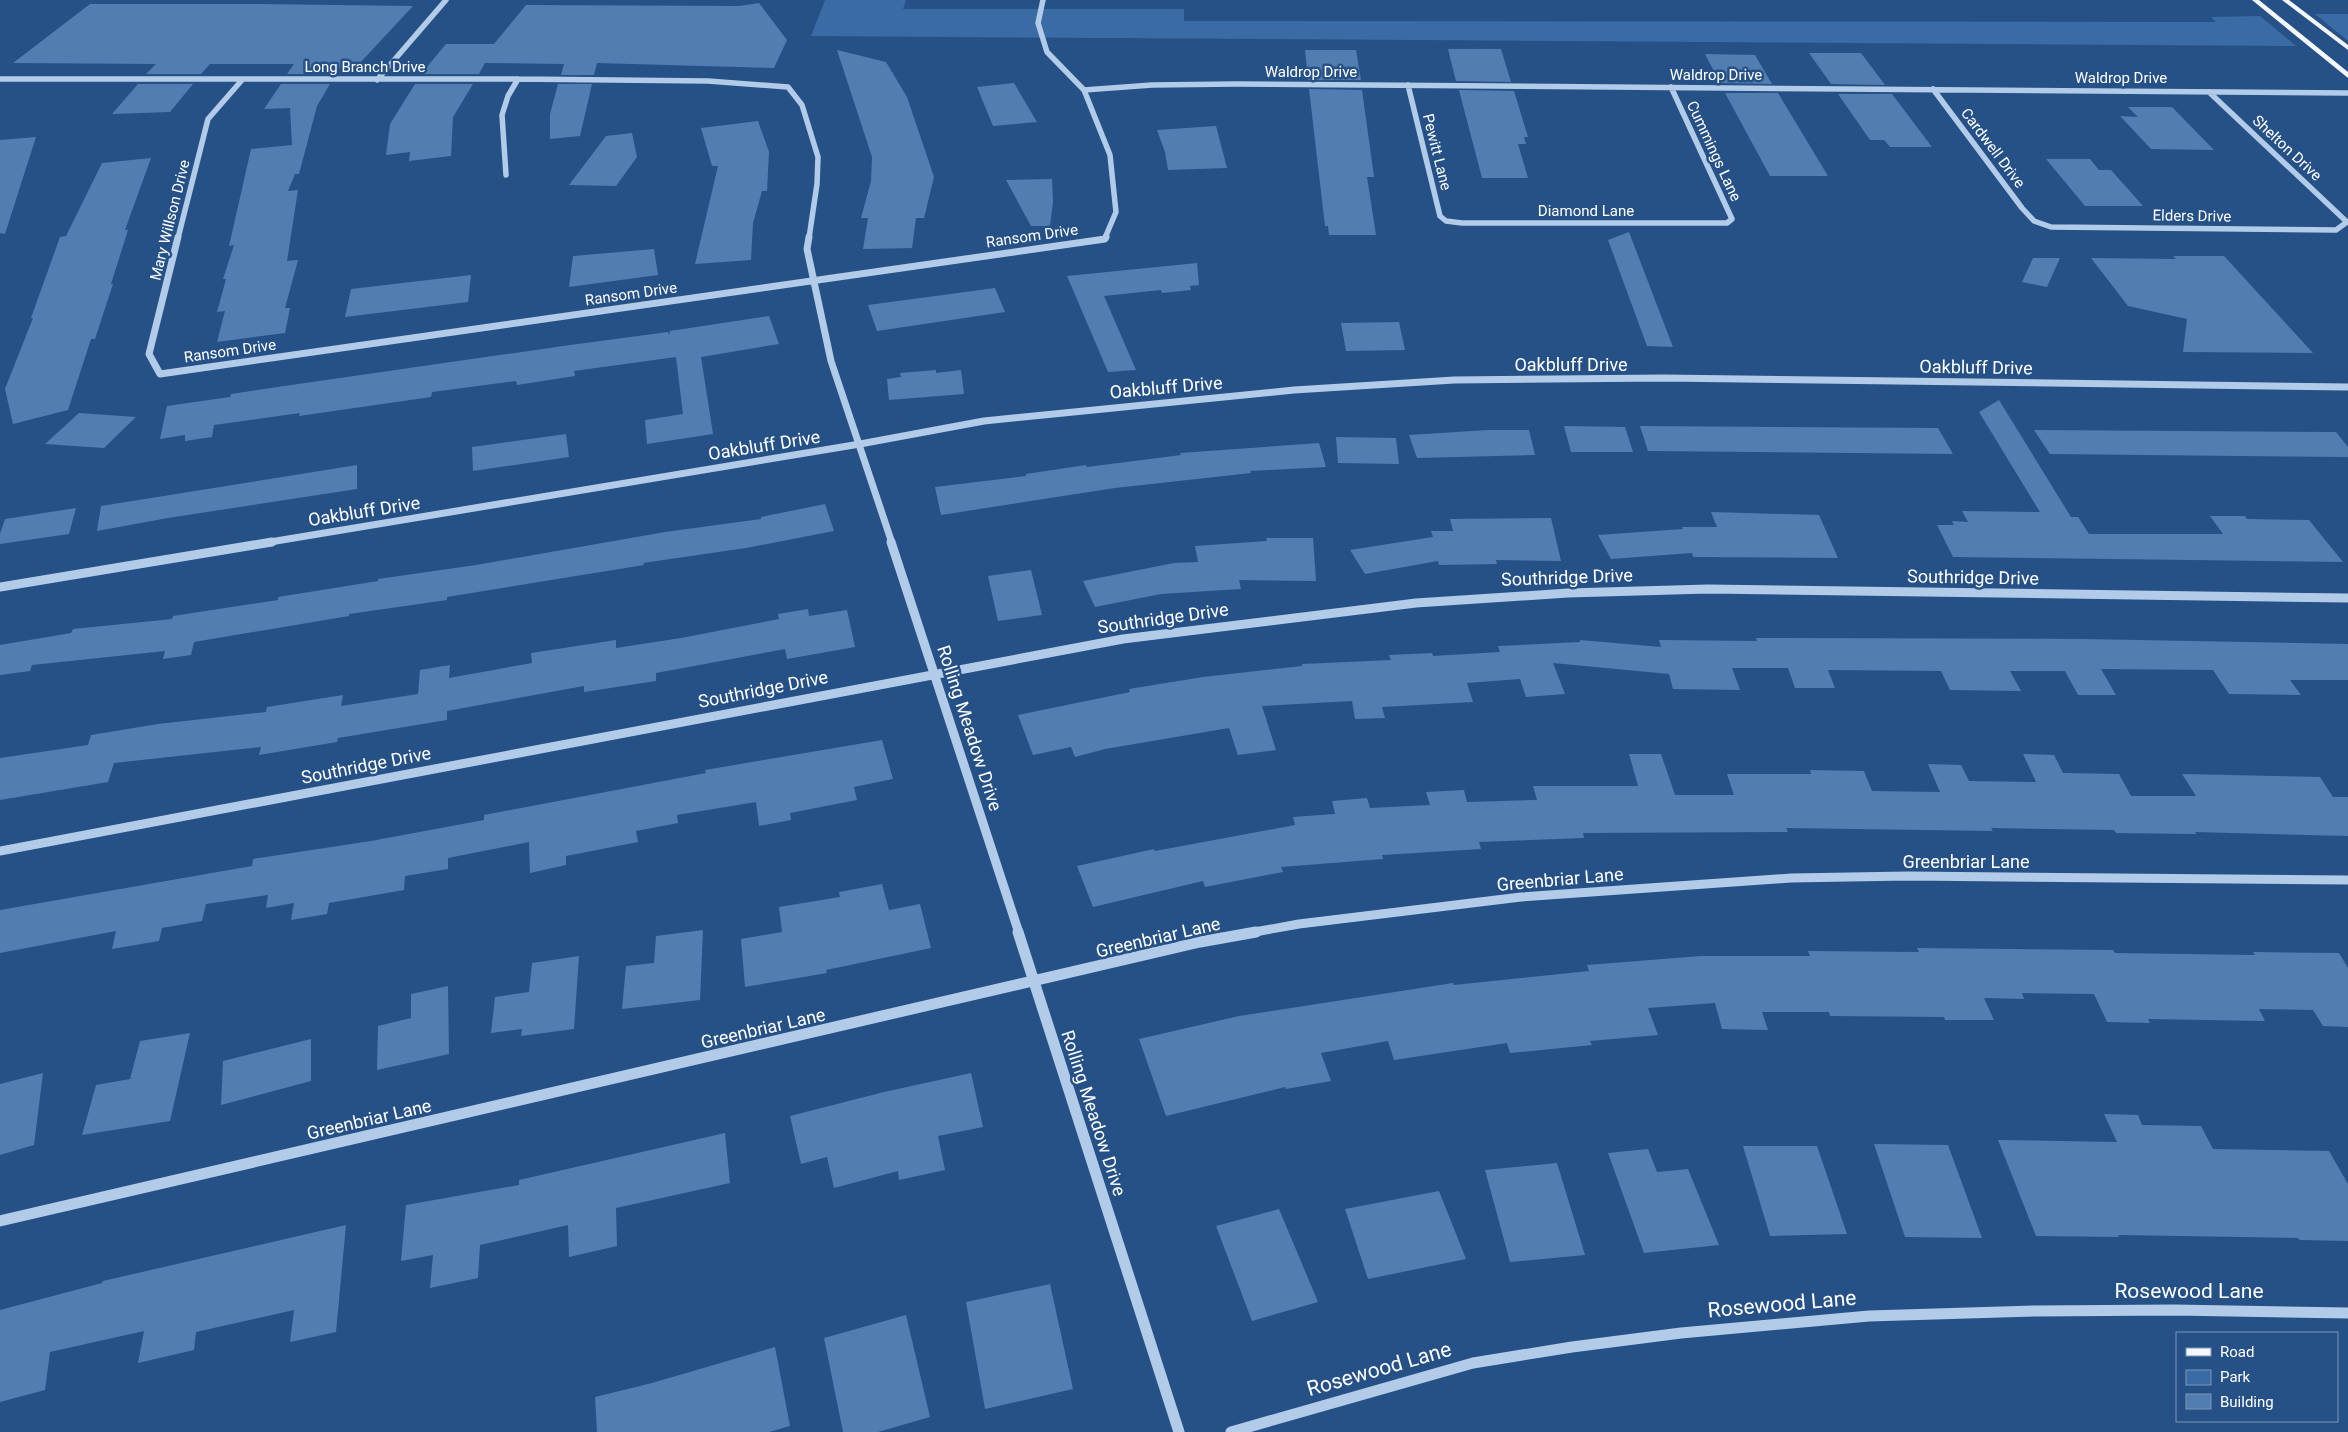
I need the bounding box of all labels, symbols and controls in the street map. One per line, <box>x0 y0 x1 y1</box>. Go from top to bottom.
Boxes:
street label: Long Branch Drive <box>304 58 426 76</box>
street label: Waldrop Drive <box>1265 63 1357 81</box>
street label: Waldrop Drive <box>1670 66 1762 84</box>
street label: Waldrop Drive <box>2075 69 2167 87</box>
street label: Cummings Lane <box>1683 98 1745 204</box>
street label: Cardwell Drive <box>1957 105 2029 191</box>
street label: Shelton Drive <box>2249 111 2325 185</box>
street label: Pewitt Lane <box>1419 112 1455 192</box>
street label: Mary Willson Drive <box>146 158 194 282</box>
street label: Diamond Lane <box>1538 202 1634 220</box>
street label: Elders Drive <box>2152 206 2232 226</box>
street label: Ransom Drive <box>985 221 1079 251</box>
street label: Ransom Drive <box>584 279 678 309</box>
street label: Ransom Drive <box>183 336 277 366</box>
street label: Oakbluff Drive <box>1514 354 1628 375</box>
street label: Oakbluff Drive <box>1919 356 2033 378</box>
street label: Oakbluff Drive <box>1109 372 1223 402</box>
street label: Oakbluff Drive <box>706 426 822 464</box>
street label: Oakbluff Drive <box>306 492 422 530</box>
street label: Southridge Drive <box>1501 564 1633 590</box>
street label: Southridge Drive <box>1907 565 2039 589</box>
street label: Southridge Drive <box>1096 598 1230 638</box>
street label: Rolling Meadow Drive <box>933 643 1007 813</box>
street label: Southridge Drive <box>696 666 830 712</box>
street label: Southridge Drive <box>299 742 433 788</box>
street label: Greenbriar Lane <box>1902 851 2030 872</box>
street label: Greenbriar Lane <box>1496 863 1624 895</box>
street label: Greenbriar Lane <box>1094 912 1222 962</box>
street label: Greenbriar Lane <box>699 1003 827 1053</box>
street label: Rolling Meadow Drive <box>1057 1028 1131 1198</box>
street label: Greenbriar Lane <box>305 1094 433 1144</box>
street label: Rosewood Lane <box>2114 1279 2264 1303</box>
street label: Rosewood Lane <box>1707 1286 1857 1322</box>
legend <box>2176 1332 2338 1422</box>
street label: Rosewood Lane <box>1304 1337 1454 1401</box>
text: Road <box>2220 1343 2254 1361</box>
text: Park <box>2220 1368 2251 1386</box>
text: Building <box>2220 1393 2274 1411</box>

